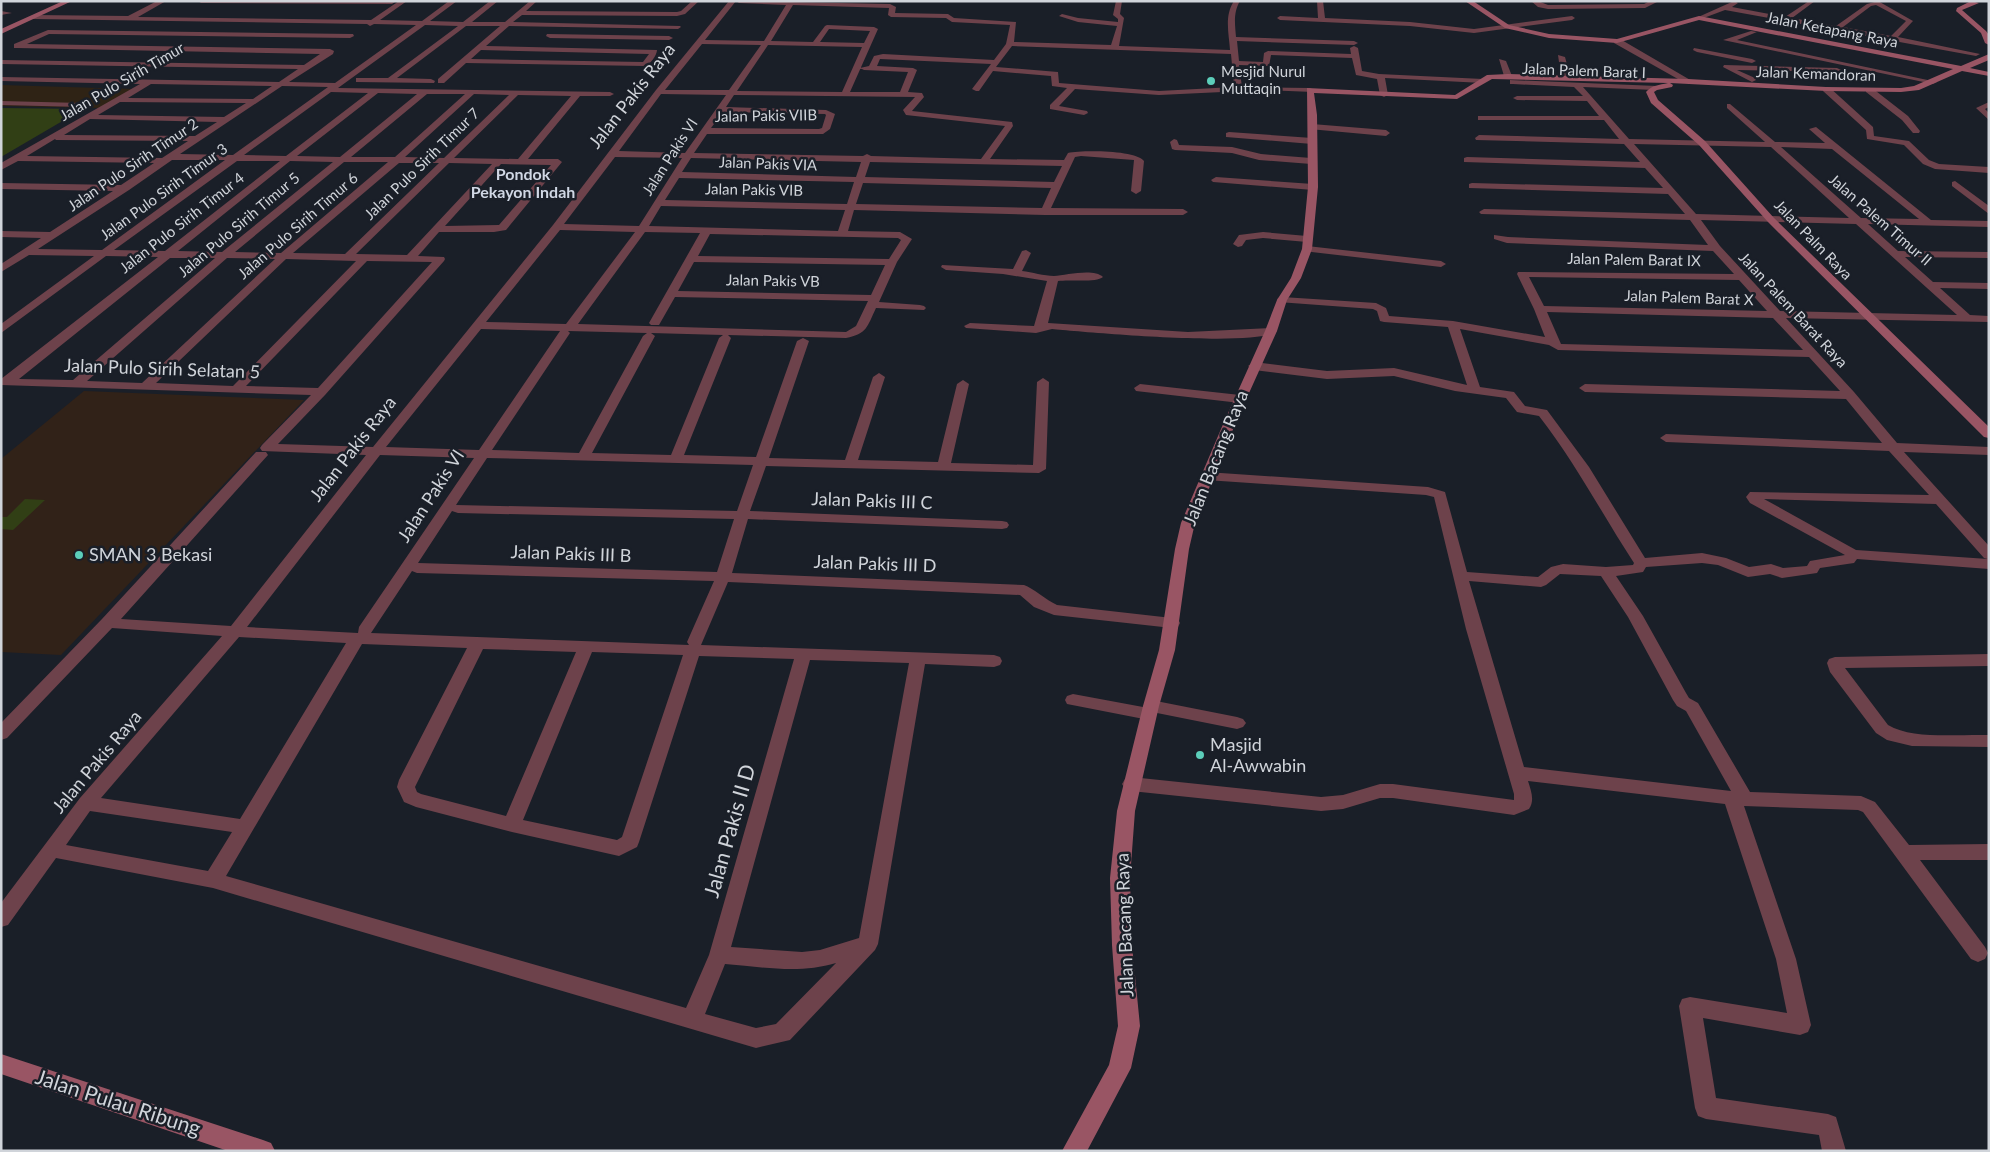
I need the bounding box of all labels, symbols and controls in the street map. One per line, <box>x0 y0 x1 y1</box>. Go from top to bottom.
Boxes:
street label: Jalan Ketapang Raya <box>1765 7 1900 51</box>
street label: Jalan Pulo Sirih Timur <box>56 38 187 124</box>
street label: Jalan Pakis Raya <box>583 38 679 152</box>
street label: Jalan Palem Barat I <box>1522 59 1646 81</box>
place label: Mesjid Nurul Muttaqin <box>1221 62 1306 97</box>
street label: Jalan Kemandoran <box>1756 62 1876 84</box>
marker: Mesjid Nurul Muttaqin <box>1205 75 1217 87</box>
street label: Jalan Pulo Sirih Timur 7 <box>360 103 483 223</box>
street label: Jalan Pakis VIIB <box>715 105 817 125</box>
street label: Jalan Pulo Sirih Timur 2 <box>64 114 201 214</box>
street label: Jalan Pakis VI <box>638 115 701 198</box>
street label: Jalan Pulo Sirih Timur 3 <box>96 139 231 243</box>
street label: Jalan Pakis VIA <box>719 152 818 174</box>
district label: Pondok Pekayon Indah <box>471 164 575 201</box>
street label: Jalan Pulo Sirih Timur 4 <box>115 168 248 276</box>
street label: Jalan Pulo Sirih Timur 5 <box>174 168 303 280</box>
street label: Jalan Pulo Sirih Timur 6 <box>234 168 361 282</box>
street label: Jalan Palem Timur II <box>1825 170 1936 269</box>
street label: Jalan Pakis VIB <box>705 179 803 199</box>
street label: Jalan Palm Raya <box>1771 196 1856 283</box>
street label: Jalan Palem Barat Raya <box>1736 248 1852 371</box>
street label: Jalan Palem Barat IX <box>1567 249 1701 269</box>
street label: Jalan Pakis VB <box>726 270 820 290</box>
street label: Jalan Palem Barat X <box>1624 286 1754 308</box>
street label: Jalan Pulo Sirih Selatan 5 <box>64 354 260 382</box>
street label: Jalan Bacang Raya <box>1178 387 1252 528</box>
street label: Jalan Pakis Raya <box>304 391 400 505</box>
street label: Jalan Pakis VI <box>392 445 468 546</box>
street label: Jalan Pakis III C <box>811 487 933 513</box>
street label: Jalan Pakis III B <box>510 540 632 566</box>
place label: SMAN 3 Bekasi <box>89 543 212 565</box>
marker: SMAN 3 Bekasi <box>73 549 85 561</box>
street label: Jalan Pakis III D <box>813 550 937 576</box>
street label: Jalan Pakis Raya <box>47 706 146 817</box>
place label: Masjid Al-Awwabin <box>1210 733 1306 776</box>
marker: Masjid Al-Awwabin <box>1194 749 1206 761</box>
street label: Jalan Pakis II D <box>698 761 760 900</box>
street label: Jalan Bacang Raya <box>1110 853 1138 997</box>
street label: Jalan Pulau Ribung <box>33 1063 204 1140</box>

